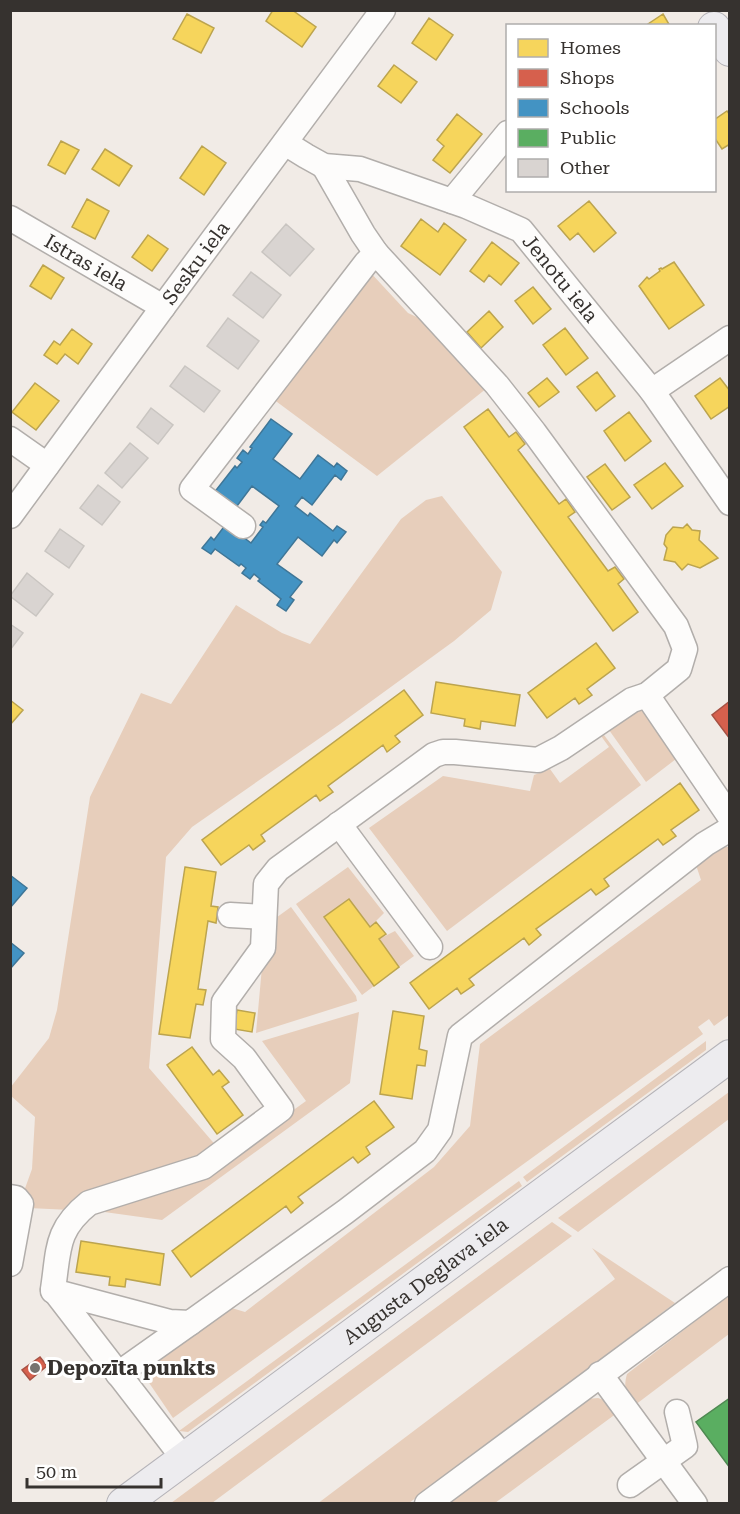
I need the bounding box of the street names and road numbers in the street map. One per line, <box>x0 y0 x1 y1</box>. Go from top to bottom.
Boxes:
street label: Sesku iela <box>157 216 234 309</box>
street label: Istras iela <box>40 229 132 296</box>
street label: Jenotu iela <box>517 229 603 327</box>
street label: Augusta Deglava iela <box>339 1212 513 1349</box>

